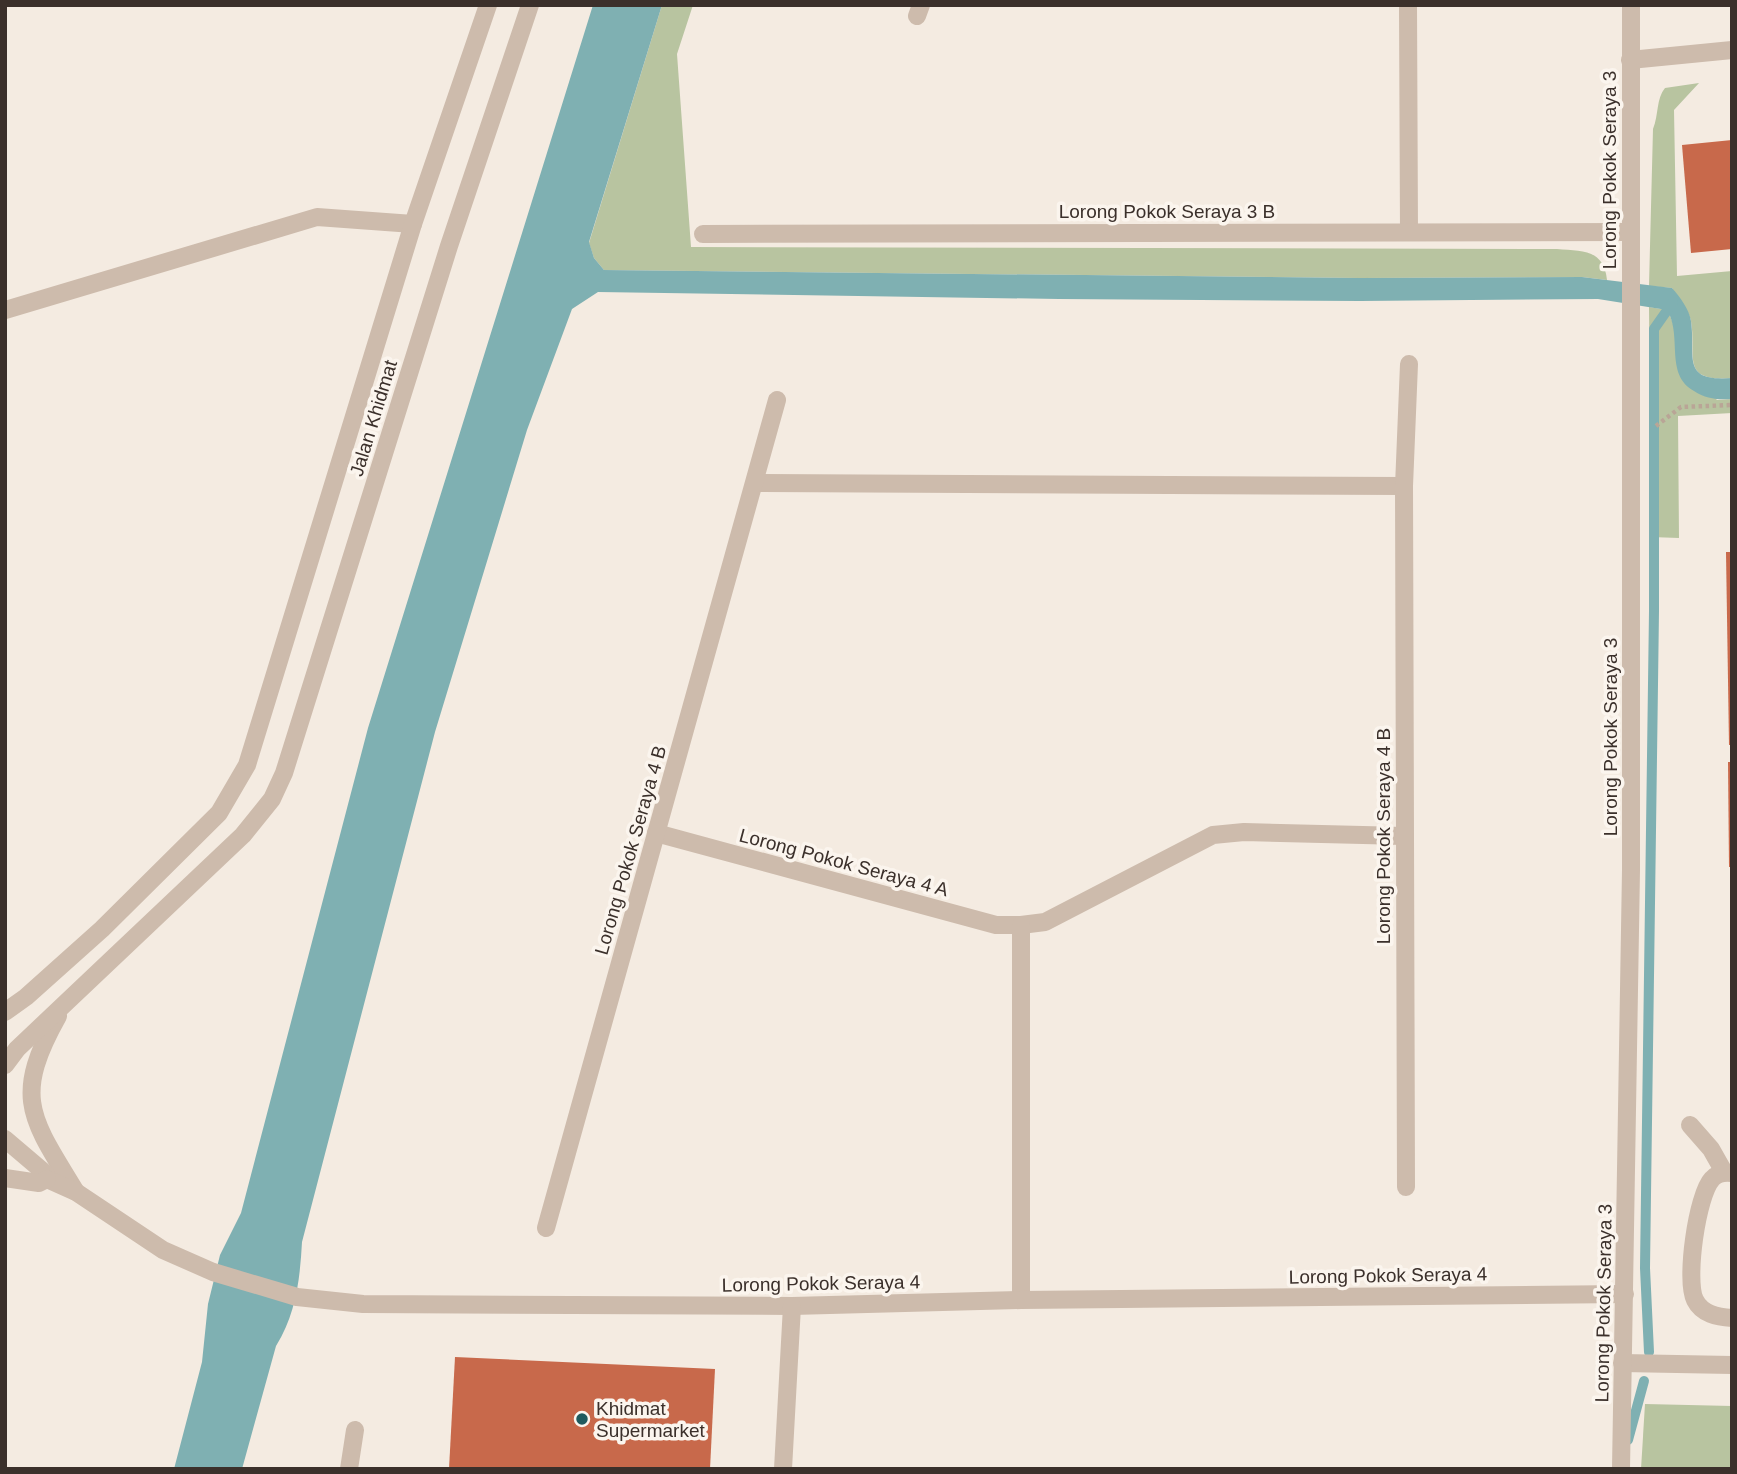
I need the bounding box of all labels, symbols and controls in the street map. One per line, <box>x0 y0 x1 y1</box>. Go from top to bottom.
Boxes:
street label: Lorong Pokok Seraya 3 <box>1599 71 1620 269</box>
street label: Lorong Pokok Seraya 3 B <box>1059 201 1275 222</box>
street label: Jalan Khidmat <box>346 357 401 479</box>
street label: Lorong Pokok Seraya 3 <box>1600 638 1621 836</box>
street label: Lorong Pokok Seraya 4 B <box>1373 728 1394 944</box>
street label: Lorong Pokok Seraya 4 B <box>591 743 670 957</box>
street label: Lorong Pokok Seraya 4 A <box>737 824 951 901</box>
street label: Lorong Pokok Seraya 3 <box>1591 1204 1616 1402</box>
street label: Lorong Pokok Seraya 4 <box>1289 1263 1488 1288</box>
street label: Lorong Pokok Seraya 4 <box>722 1271 921 1296</box>
place label: Khidmat Supermarket <box>596 1398 705 1441</box>
marker: Khidmat Supermarket <box>574 1411 590 1427</box>

